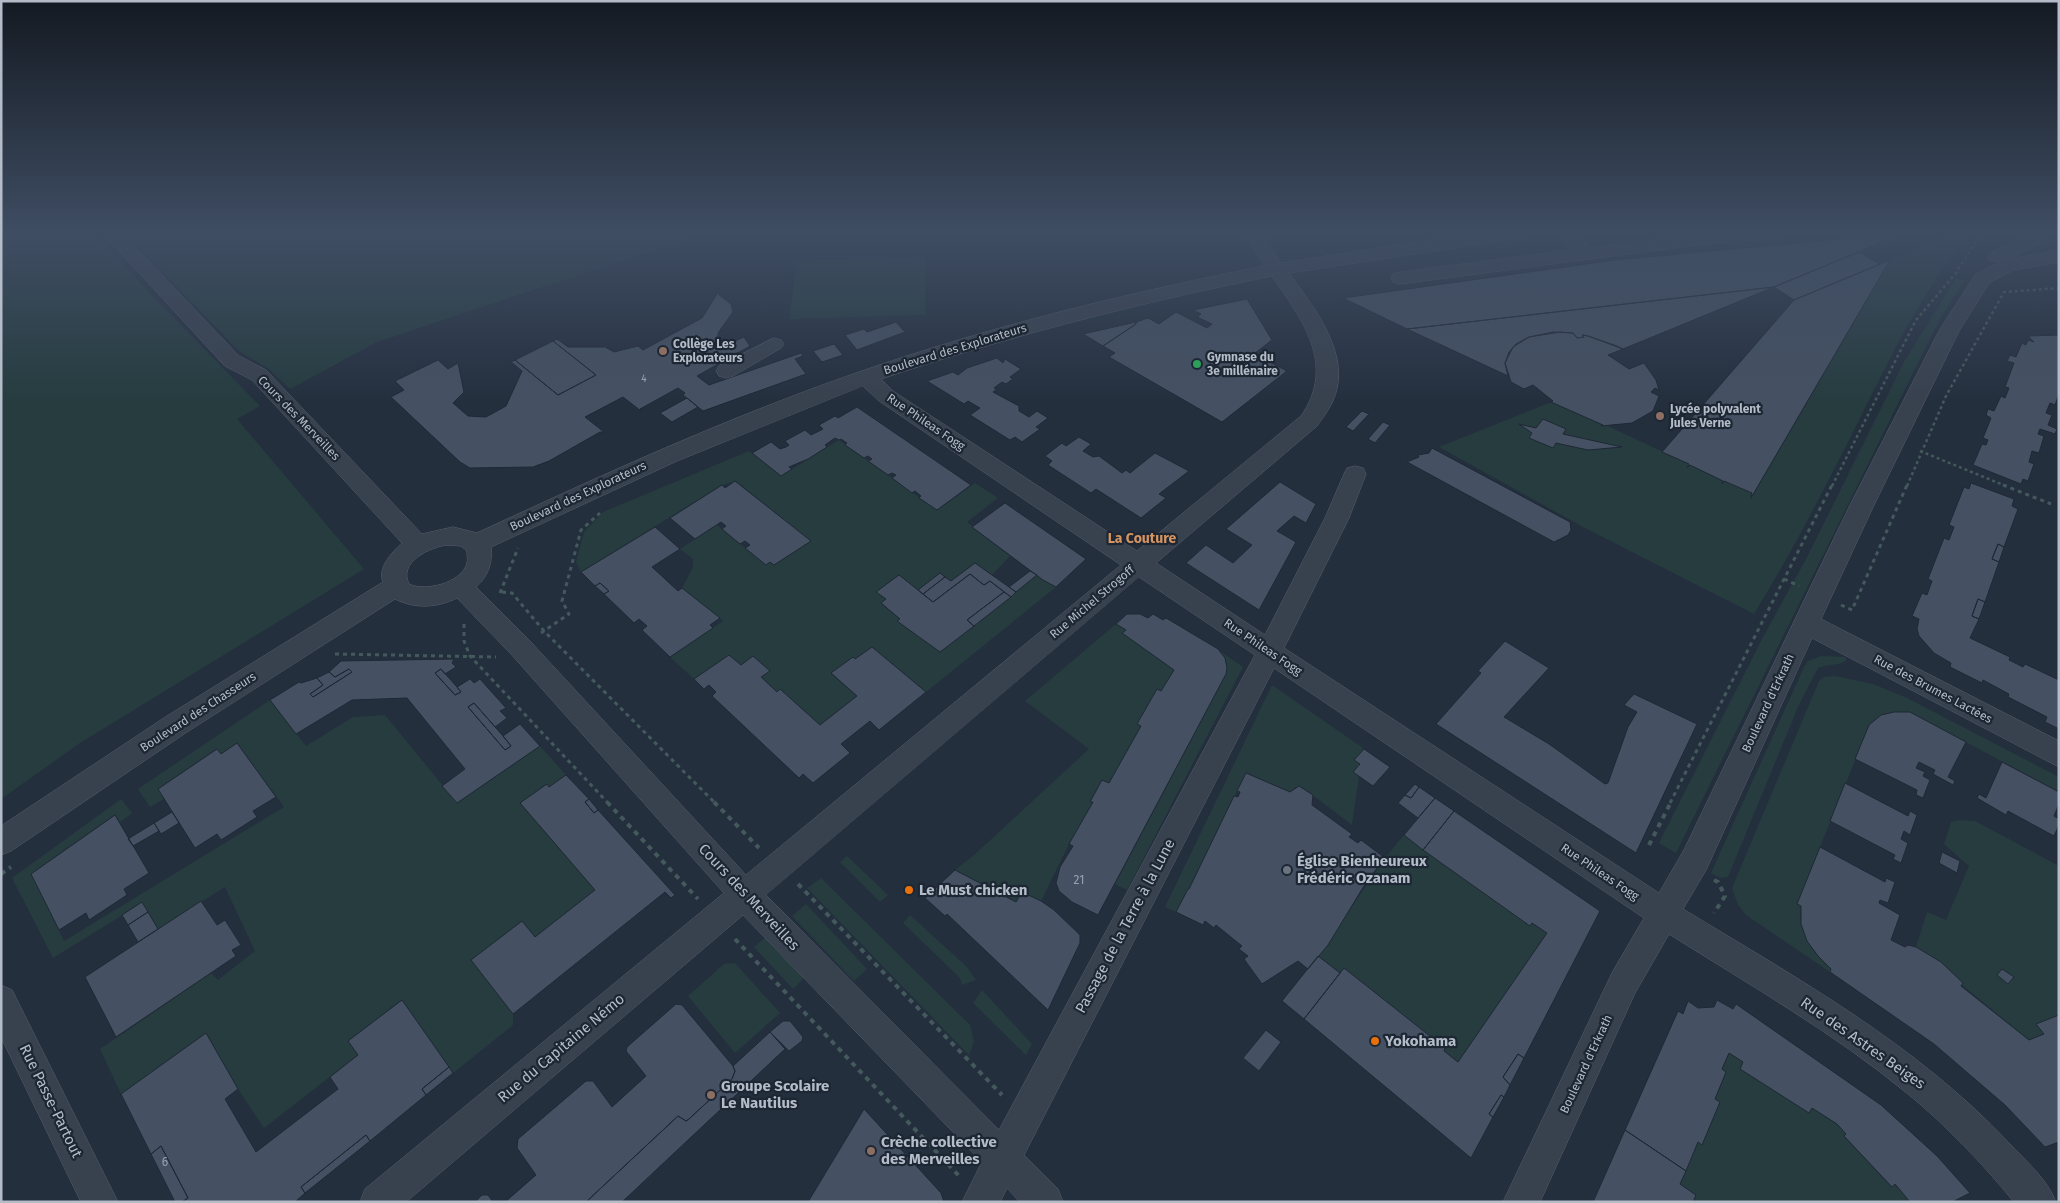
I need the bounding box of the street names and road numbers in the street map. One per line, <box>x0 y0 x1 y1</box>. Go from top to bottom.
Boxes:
street label: Boulevard des Explorateurs <box>882 320 1029 377</box>
street label: Cours des Merveilles <box>255 373 343 463</box>
street label: Rue Phileas Fogg <box>884 391 968 454</box>
street label: Boulevard des Explorateurs <box>508 458 649 534</box>
street label: Rue Michel Strogoff <box>1047 562 1138 641</box>
street label: Rue Phileas Fogg <box>1221 616 1305 679</box>
street label: Boulevard d'Erkrath <box>1739 652 1797 754</box>
street label: Rue des Brumes Lactées <box>1871 652 1995 726</box>
street label: Boulevard des Chasseurs <box>137 669 259 755</box>
street label: Passage de la Terre à la Lune <box>1071 836 1179 1016</box>
street label: Cours des Merveilles <box>695 840 803 954</box>
street label: Rue Phileas Fogg <box>1558 841 1642 904</box>
street label: Rue du Capitaine Némo <box>494 990 628 1106</box>
street label: Rue des Astres Beiges <box>1797 993 1929 1093</box>
street label: Boulevard d'Erkrath <box>1557 1013 1615 1115</box>
street label: Rue Passe-Partout <box>16 1041 86 1161</box>

